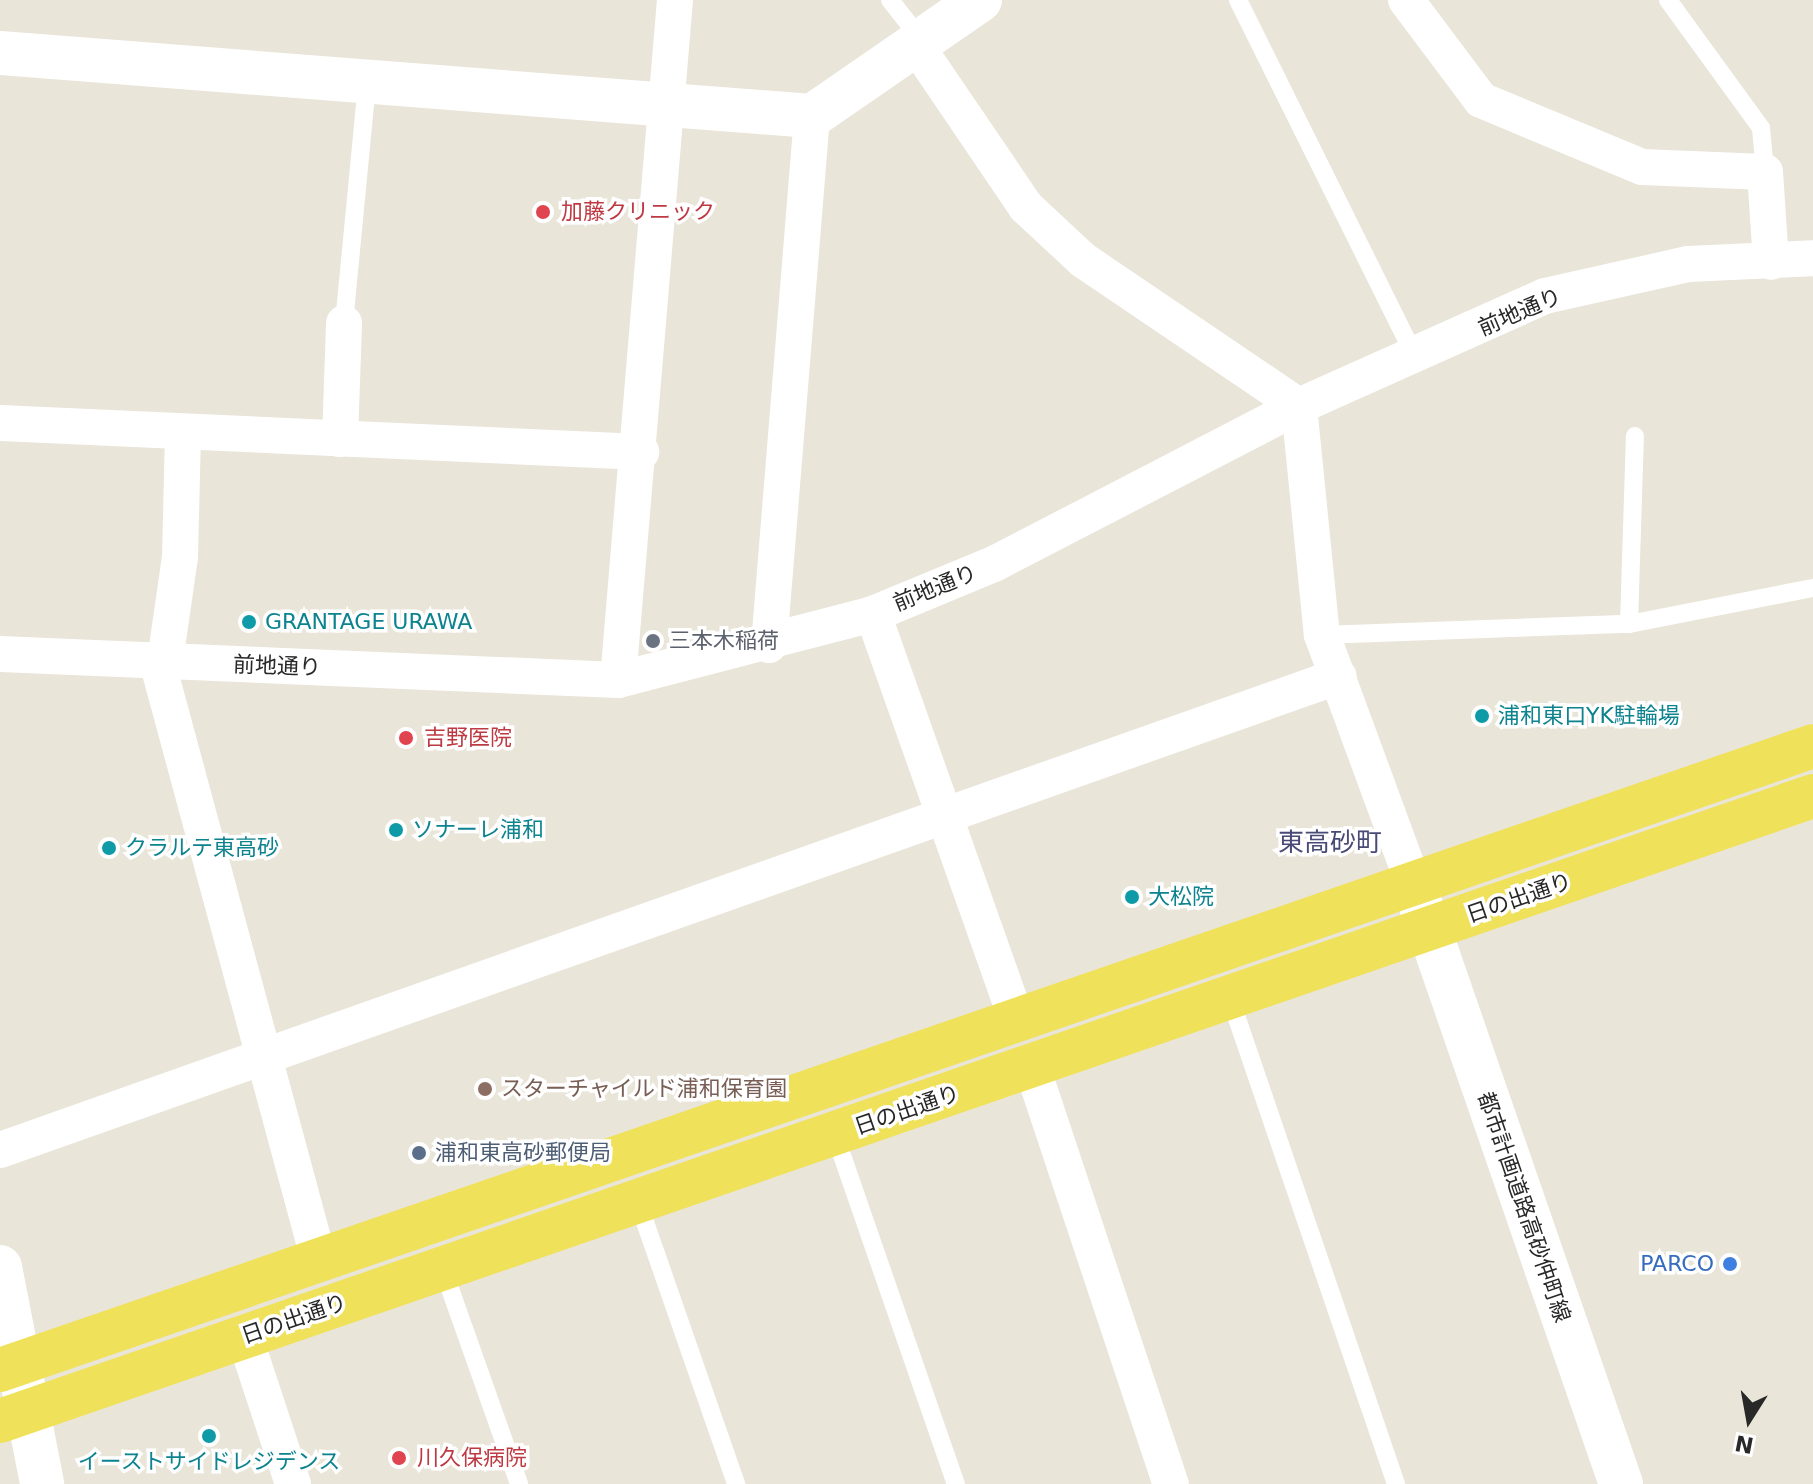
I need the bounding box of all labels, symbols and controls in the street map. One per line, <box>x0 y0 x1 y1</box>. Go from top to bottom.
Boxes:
place label: 加藤クリニック <box>561 199 715 225</box>
marker: 加藤クリニック <box>532 201 554 223</box>
street label: 前地通り <box>1474 283 1566 341</box>
street label: 前地通り <box>889 559 981 617</box>
place label: GRANTAGE URAWA <box>265 609 472 635</box>
marker: GRANTAGE URAWA <box>240 613 258 631</box>
place label: 三本木稲荷 <box>669 628 779 654</box>
marker: 三本木稲荷 <box>644 632 662 650</box>
street label: 前地通り <box>233 651 321 681</box>
place label: 浦和東口YK駐輪場 <box>1498 703 1680 729</box>
marker: 浦和東口YK駐輪場 <box>1473 707 1491 725</box>
place label: 吉野医院 <box>424 725 512 751</box>
marker: 吉野医院 <box>395 727 417 749</box>
place label: ソナーレ浦和 <box>412 817 544 843</box>
marker: ソナーレ浦和 <box>387 821 405 839</box>
district label: 東高砂町 <box>1278 827 1382 859</box>
place label: クラルテ東高砂 <box>125 835 279 861</box>
marker: クラルテ東高砂 <box>100 839 118 857</box>
street label: 日の出通り <box>1463 868 1575 928</box>
place label: 大松院 <box>1148 884 1214 910</box>
marker: 大松院 <box>1123 888 1141 906</box>
place label: スターチャイルド浦和保育園 <box>501 1076 787 1102</box>
marker: スターチャイルド浦和保育園 <box>476 1080 494 1098</box>
street label: 日の出通り <box>851 1080 963 1140</box>
street label: 都市計画道路高砂仲町線 <box>1472 1088 1576 1326</box>
place label: 浦和東高砂郵便局 <box>435 1140 611 1166</box>
marker: 浦和東高砂郵便局 <box>410 1144 428 1162</box>
place label: PARCO <box>1640 1251 1714 1277</box>
marker: PARCO <box>1721 1255 1739 1273</box>
street label: 日の出通り <box>238 1289 350 1349</box>
north arrow <box>1709 1380 1789 1460</box>
marker: イーストサイドレジデンス <box>200 1427 218 1445</box>
text: N <box>1733 1430 1756 1458</box>
place label: 川久保病院 <box>417 1445 527 1471</box>
marker: 川久保病院 <box>388 1447 410 1469</box>
place label: イーストサイドレジデンス <box>77 1449 341 1475</box>

